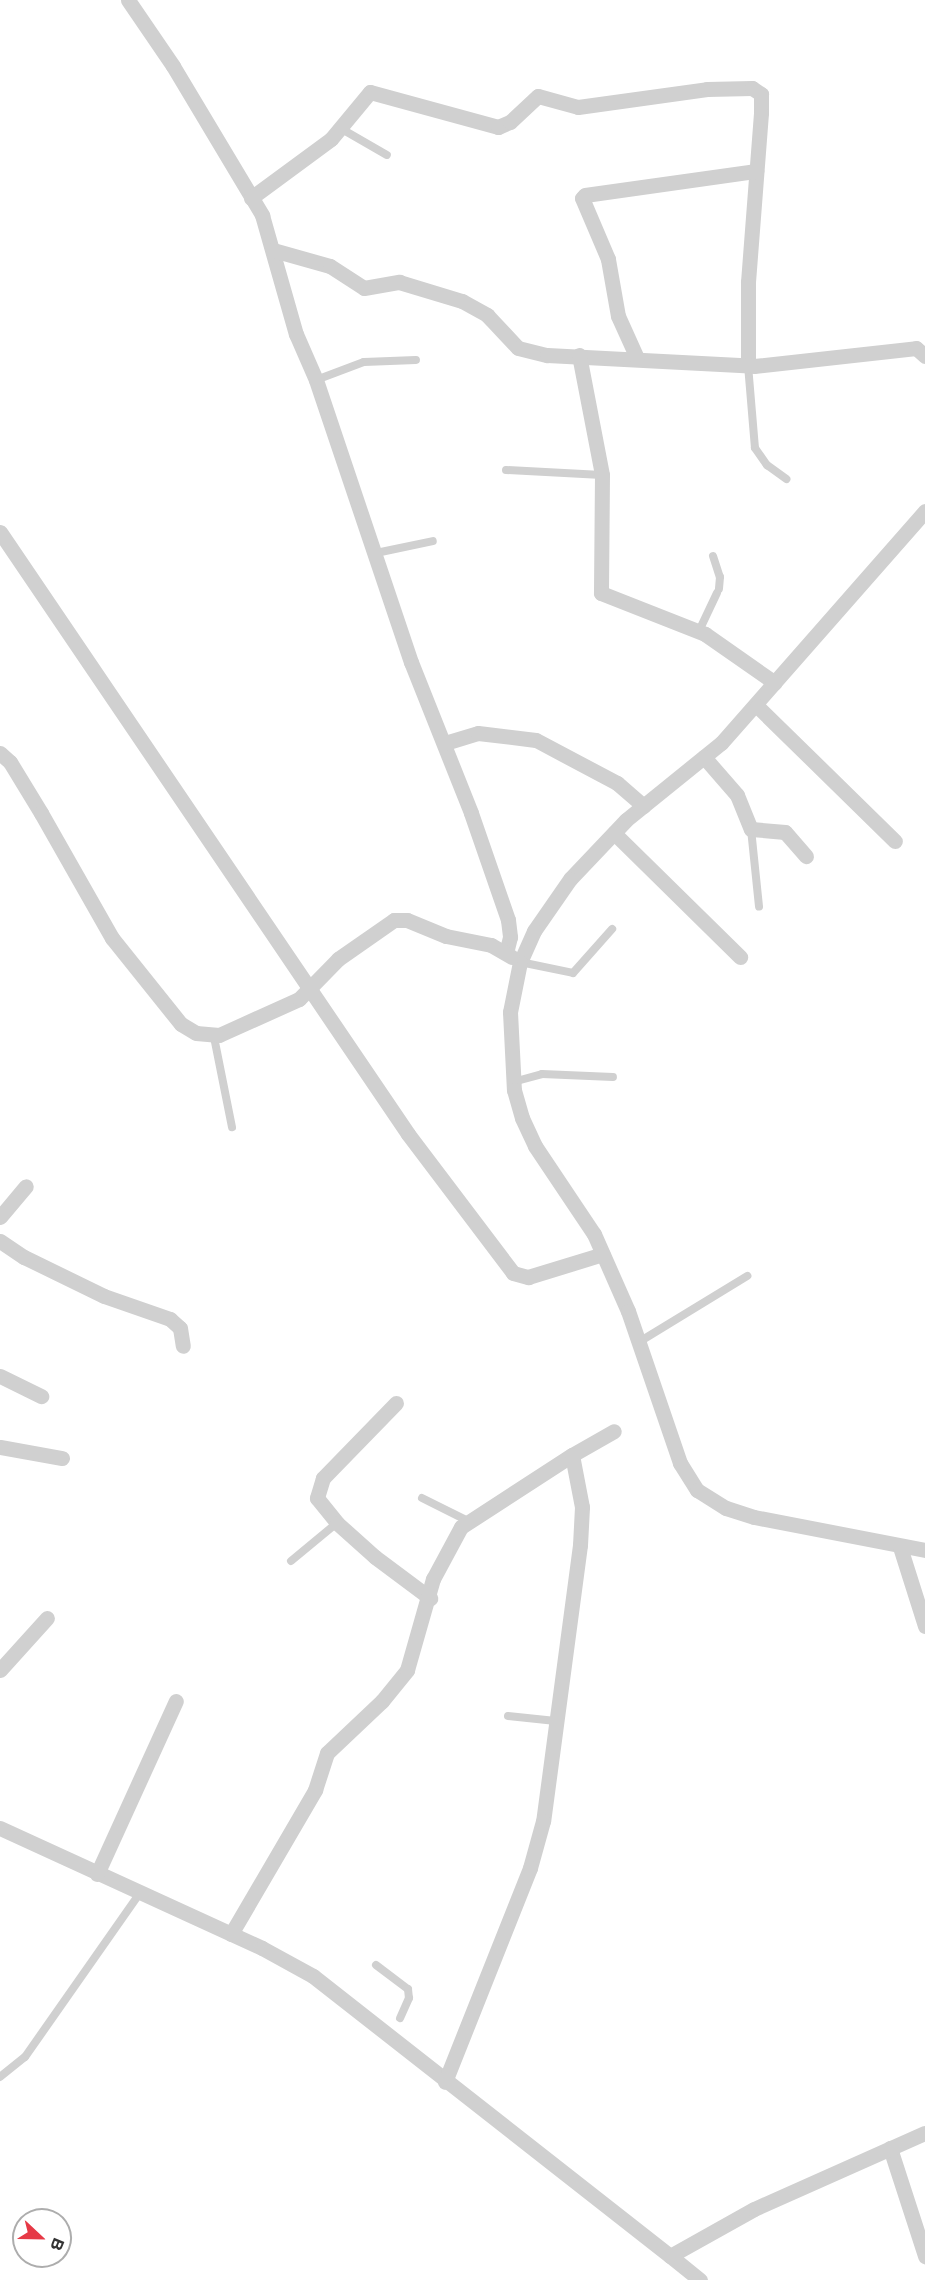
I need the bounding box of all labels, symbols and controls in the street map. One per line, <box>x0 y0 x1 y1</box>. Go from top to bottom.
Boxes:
north arrow <box>12 2208 72 2268</box>
text: B <box>46 2235 68 2253</box>

